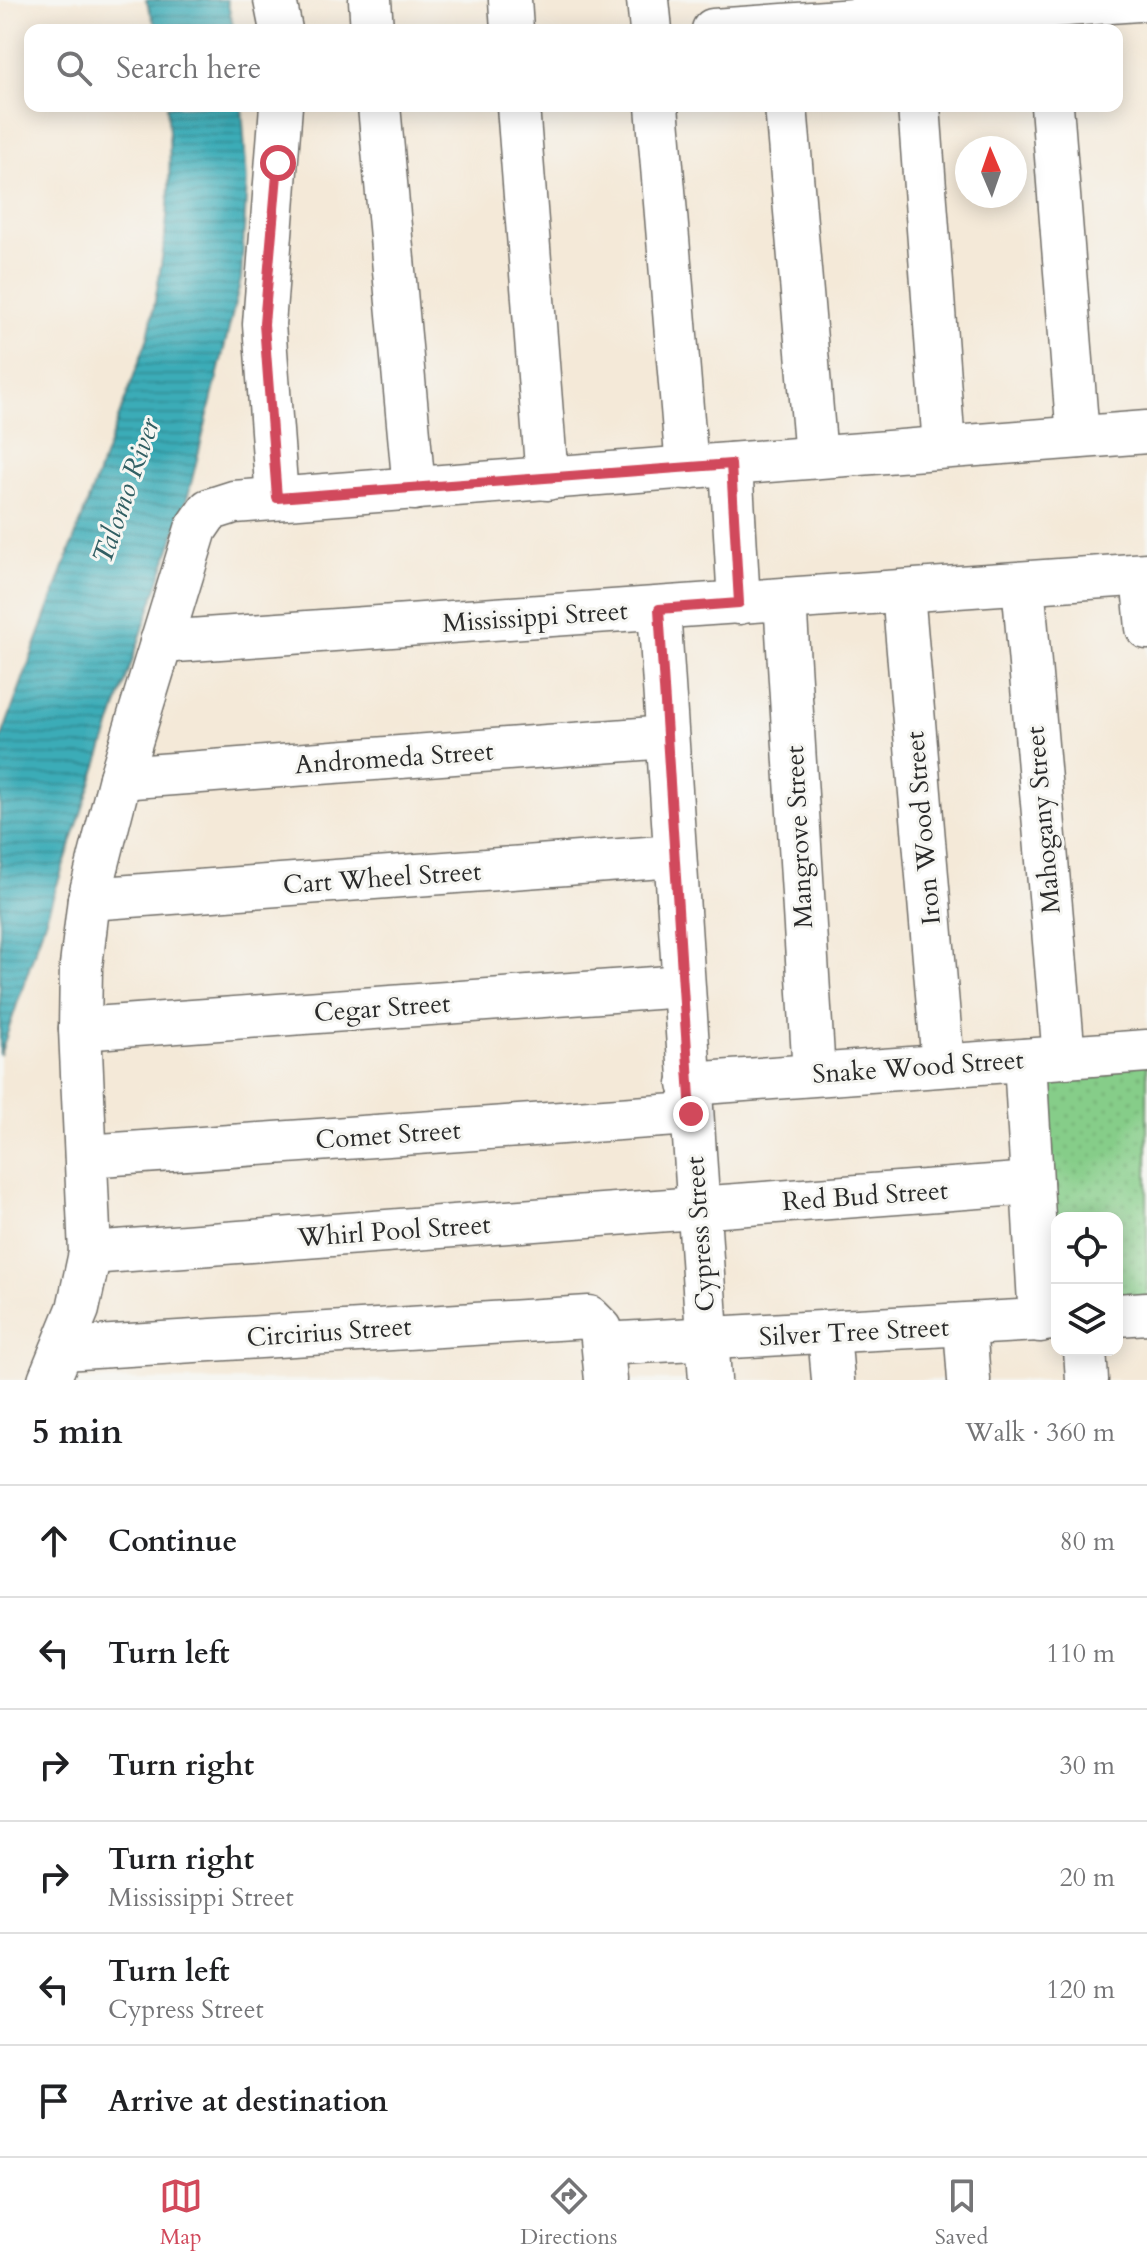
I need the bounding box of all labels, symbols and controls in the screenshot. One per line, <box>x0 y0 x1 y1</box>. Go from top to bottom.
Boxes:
search box <box>24 24 1123 112</box>
icon: search <box>52 46 96 90</box>
text: Search here <box>116 48 261 89</box>
north arrow <box>955 136 1027 208</box>
route start <box>260 145 296 181</box>
water label: Talomo River <box>83 412 169 569</box>
street label: Mississippi Street <box>441 593 629 641</box>
street label: Mahogany Street <box>1017 725 1069 915</box>
street label: Iron Wood Street <box>897 730 949 926</box>
street label: Andromeda Street <box>293 734 495 782</box>
street label: Mangrove Street <box>777 745 821 929</box>
street label: Cart Wheel Street <box>282 854 482 902</box>
street label: Cegar Street <box>313 986 451 1030</box>
street label: Snake Wood Street <box>811 1042 1025 1092</box>
route end <box>673 1096 709 1132</box>
street label: Comet Street <box>314 1112 462 1158</box>
street label: Cypress Street <box>677 1155 723 1313</box>
street label: Red Bud Street <box>781 1173 949 1219</box>
street label: Whirl Pool Street <box>296 1207 491 1255</box>
map controls <box>1051 1212 1123 1356</box>
button: locate <box>1051 1212 1123 1284</box>
button: layers <box>1051 1284 1123 1356</box>
street label: Circirius Street <box>245 1309 413 1355</box>
street label: Silver Tree Street <box>758 1310 950 1354</box>
text: 5 min <box>32 1409 123 1455</box>
text: Walk · 360 m <box>965 1415 1115 1450</box>
icon: ahead <box>32 1519 76 1563</box>
text: Continue <box>108 1521 237 1562</box>
text: 80 m <box>1059 1524 1115 1559</box>
icon: left <box>32 1631 76 1675</box>
text: Turn left <box>108 1633 230 1674</box>
text: 110 m <box>1046 1636 1115 1671</box>
icon: right <box>32 1743 76 1787</box>
text: Turn right <box>108 1745 254 1786</box>
text: 30 m <box>1059 1748 1115 1783</box>
text: Turn right <box>108 1839 254 1880</box>
icon: right <box>32 1855 76 1899</box>
text: 20 m <box>1059 1860 1115 1895</box>
text: Mississippi Street <box>108 1880 294 1915</box>
text: Turn left <box>108 1951 230 1992</box>
icon: left <box>32 1967 76 2011</box>
text: 120 m <box>1046 1972 1115 2007</box>
text: Cypress Street <box>108 1992 264 2027</box>
icon: arrive <box>32 2079 76 2123</box>
text: Arrive at destination <box>108 2081 388 2122</box>
tab: Map <box>159 2174 203 2252</box>
tab: Directions <box>520 2174 617 2252</box>
tab: Saved <box>935 2174 988 2252</box>

